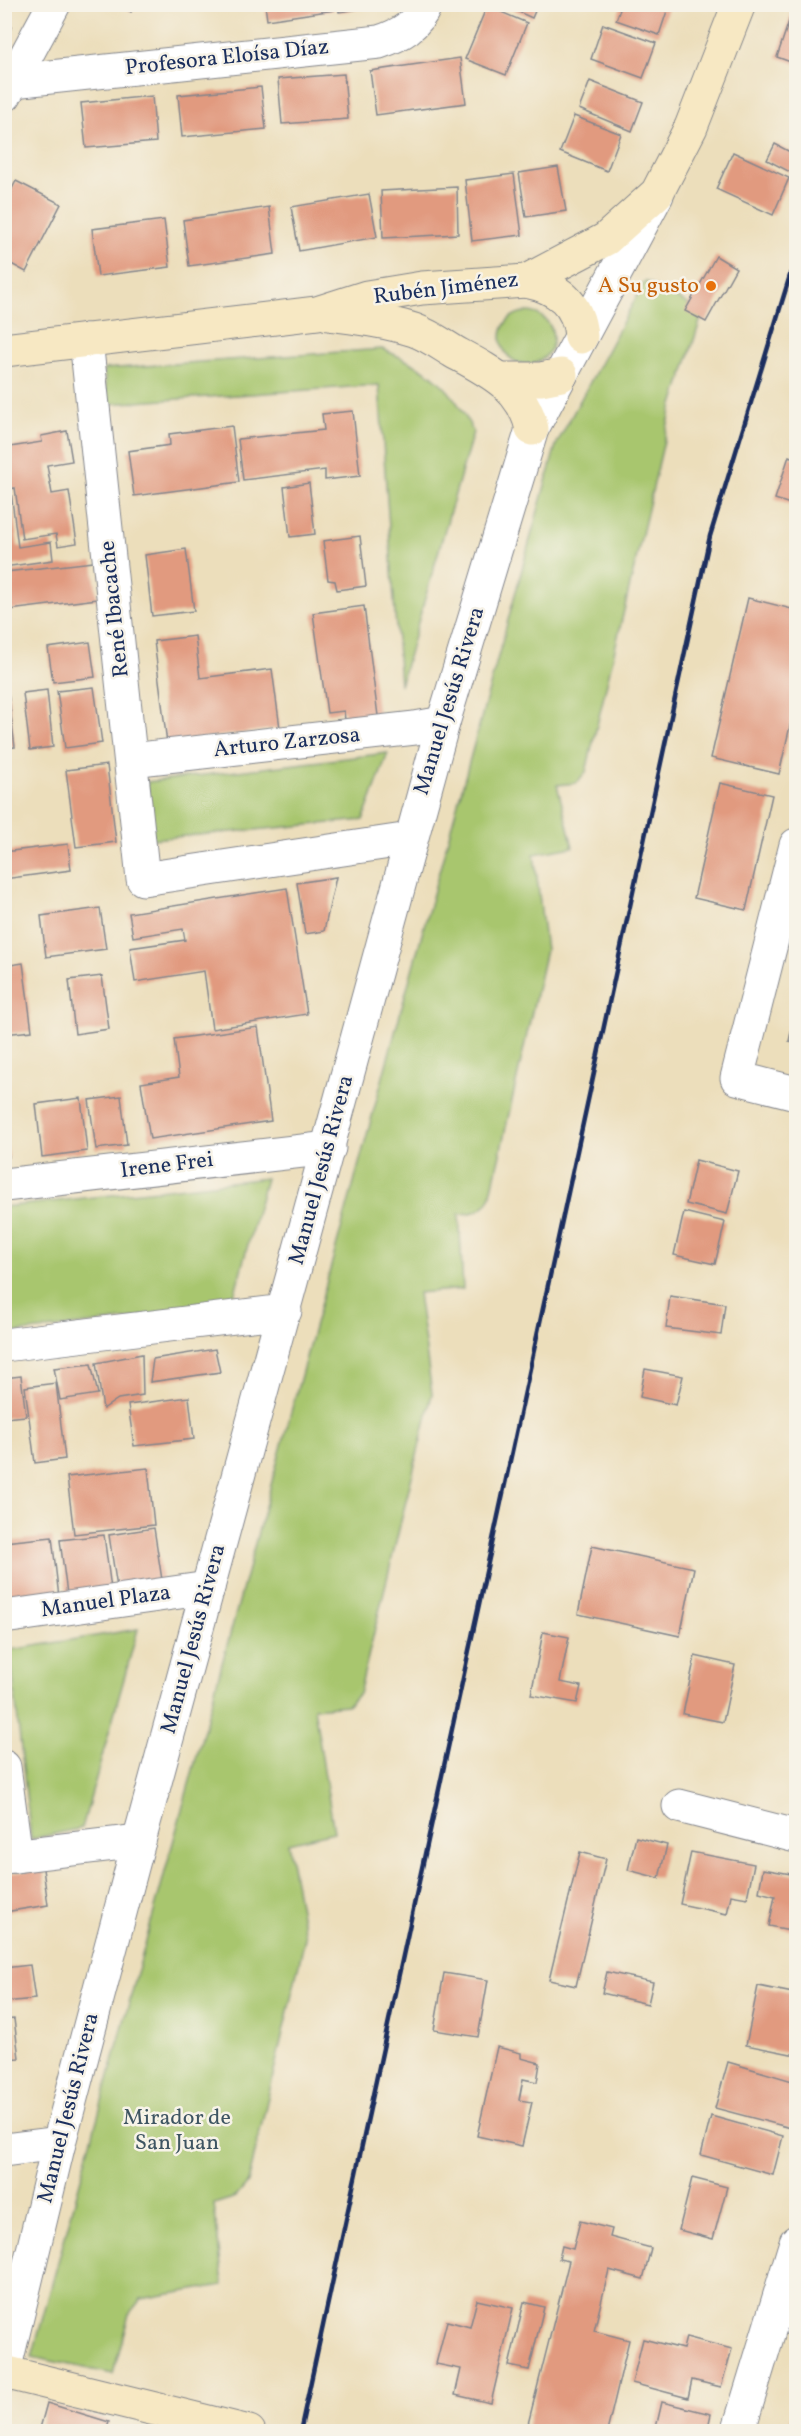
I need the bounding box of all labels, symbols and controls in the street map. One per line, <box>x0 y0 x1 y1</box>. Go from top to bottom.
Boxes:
street label: Profesora Eloísa Díaz <box>123 32 331 84</box>
street label: Rubén Jiménez <box>372 265 520 313</box>
place label: A Su gusto <box>598 271 699 302</box>
marker: A Su gusto <box>704 279 718 293</box>
street label: René Ibacache <box>92 539 138 679</box>
street label: Manuel Jesús Rivera <box>407 603 493 799</box>
street label: Arturo Zarzosa <box>212 720 362 766</box>
street label: Manuel Jesús Rivera <box>282 1072 362 1268</box>
street label: Irene Frei <box>119 1145 215 1187</box>
street label: Manuel Jesús Rivera <box>154 1541 234 1737</box>
street label: Manuel Plaza <box>39 1578 173 1626</box>
street label: Manuel Jesús Rivera <box>30 2009 108 2207</box>
park label: Mirador de San Juan <box>123 2103 231 2159</box>

